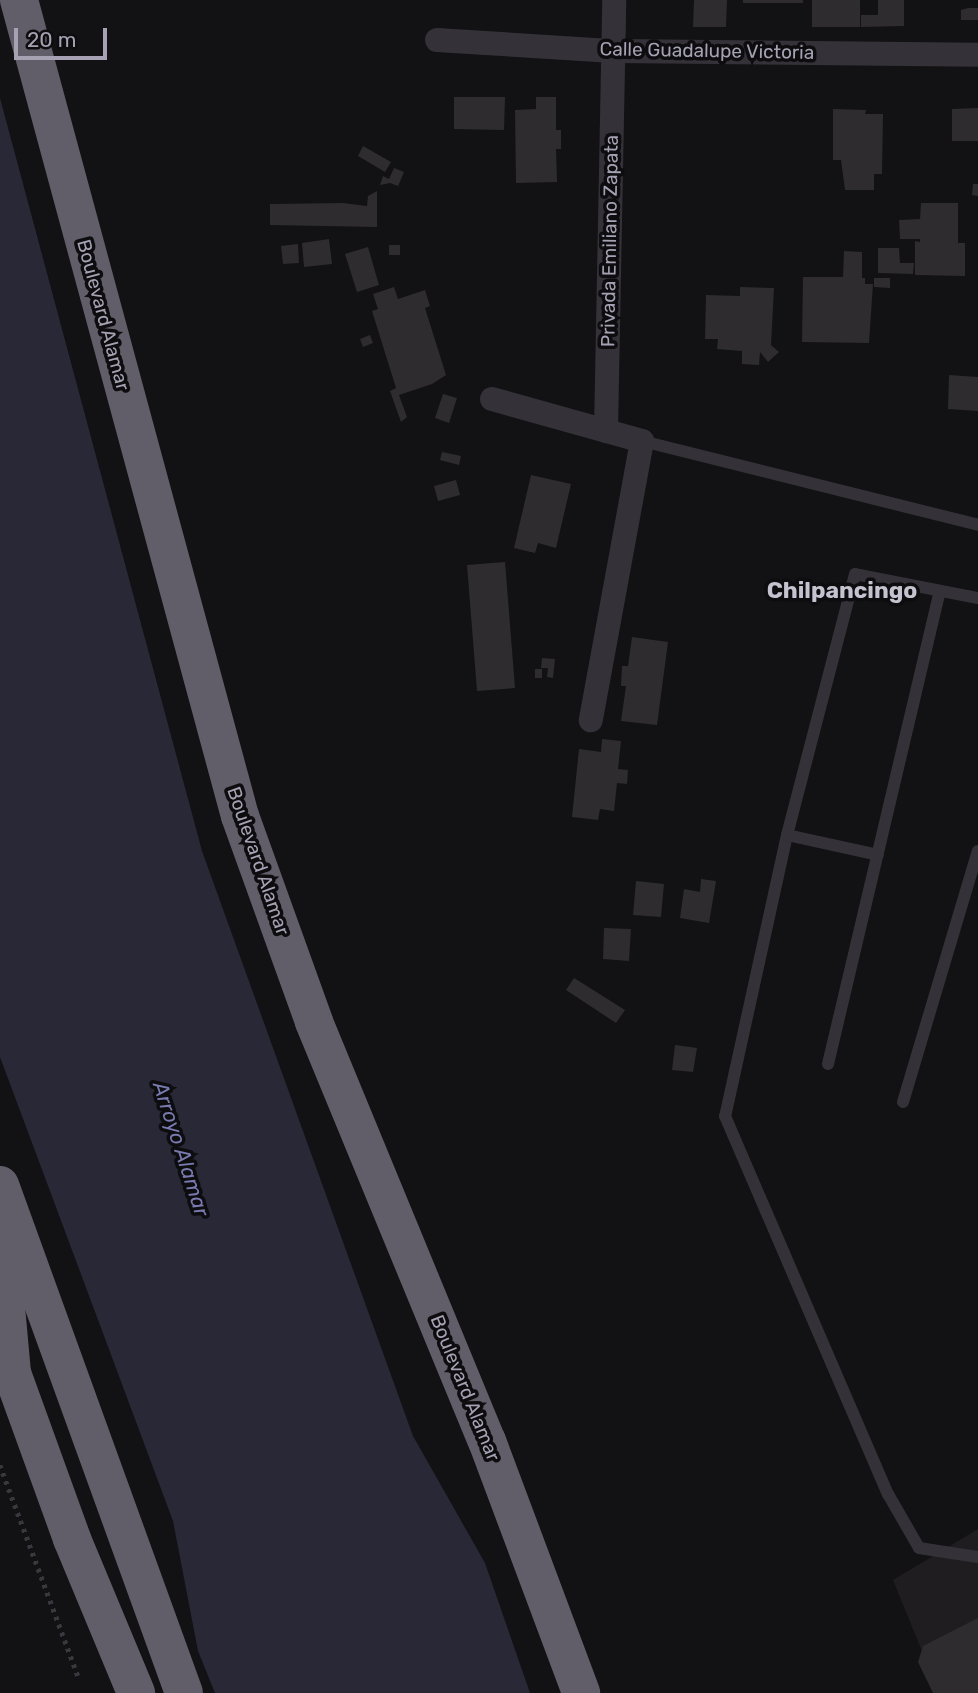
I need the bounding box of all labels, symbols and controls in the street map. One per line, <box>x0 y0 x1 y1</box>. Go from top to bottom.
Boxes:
scale bar <box>18 14 110 58</box>
text: 20 m <box>27 27 76 52</box>
street label: Calle Guadalupe Victoria <box>599 38 815 64</box>
street label: Privada Emiliano Zapata <box>597 135 623 347</box>
street label: Boulevard Alamar <box>72 237 134 393</box>
district label: Chilpancingo <box>767 576 917 604</box>
street label: Boulevard Alamar <box>222 784 294 938</box>
water label: Arroyo Alamar <box>147 1078 215 1220</box>
street label: Boulevard Alamar <box>425 1311 505 1465</box>

